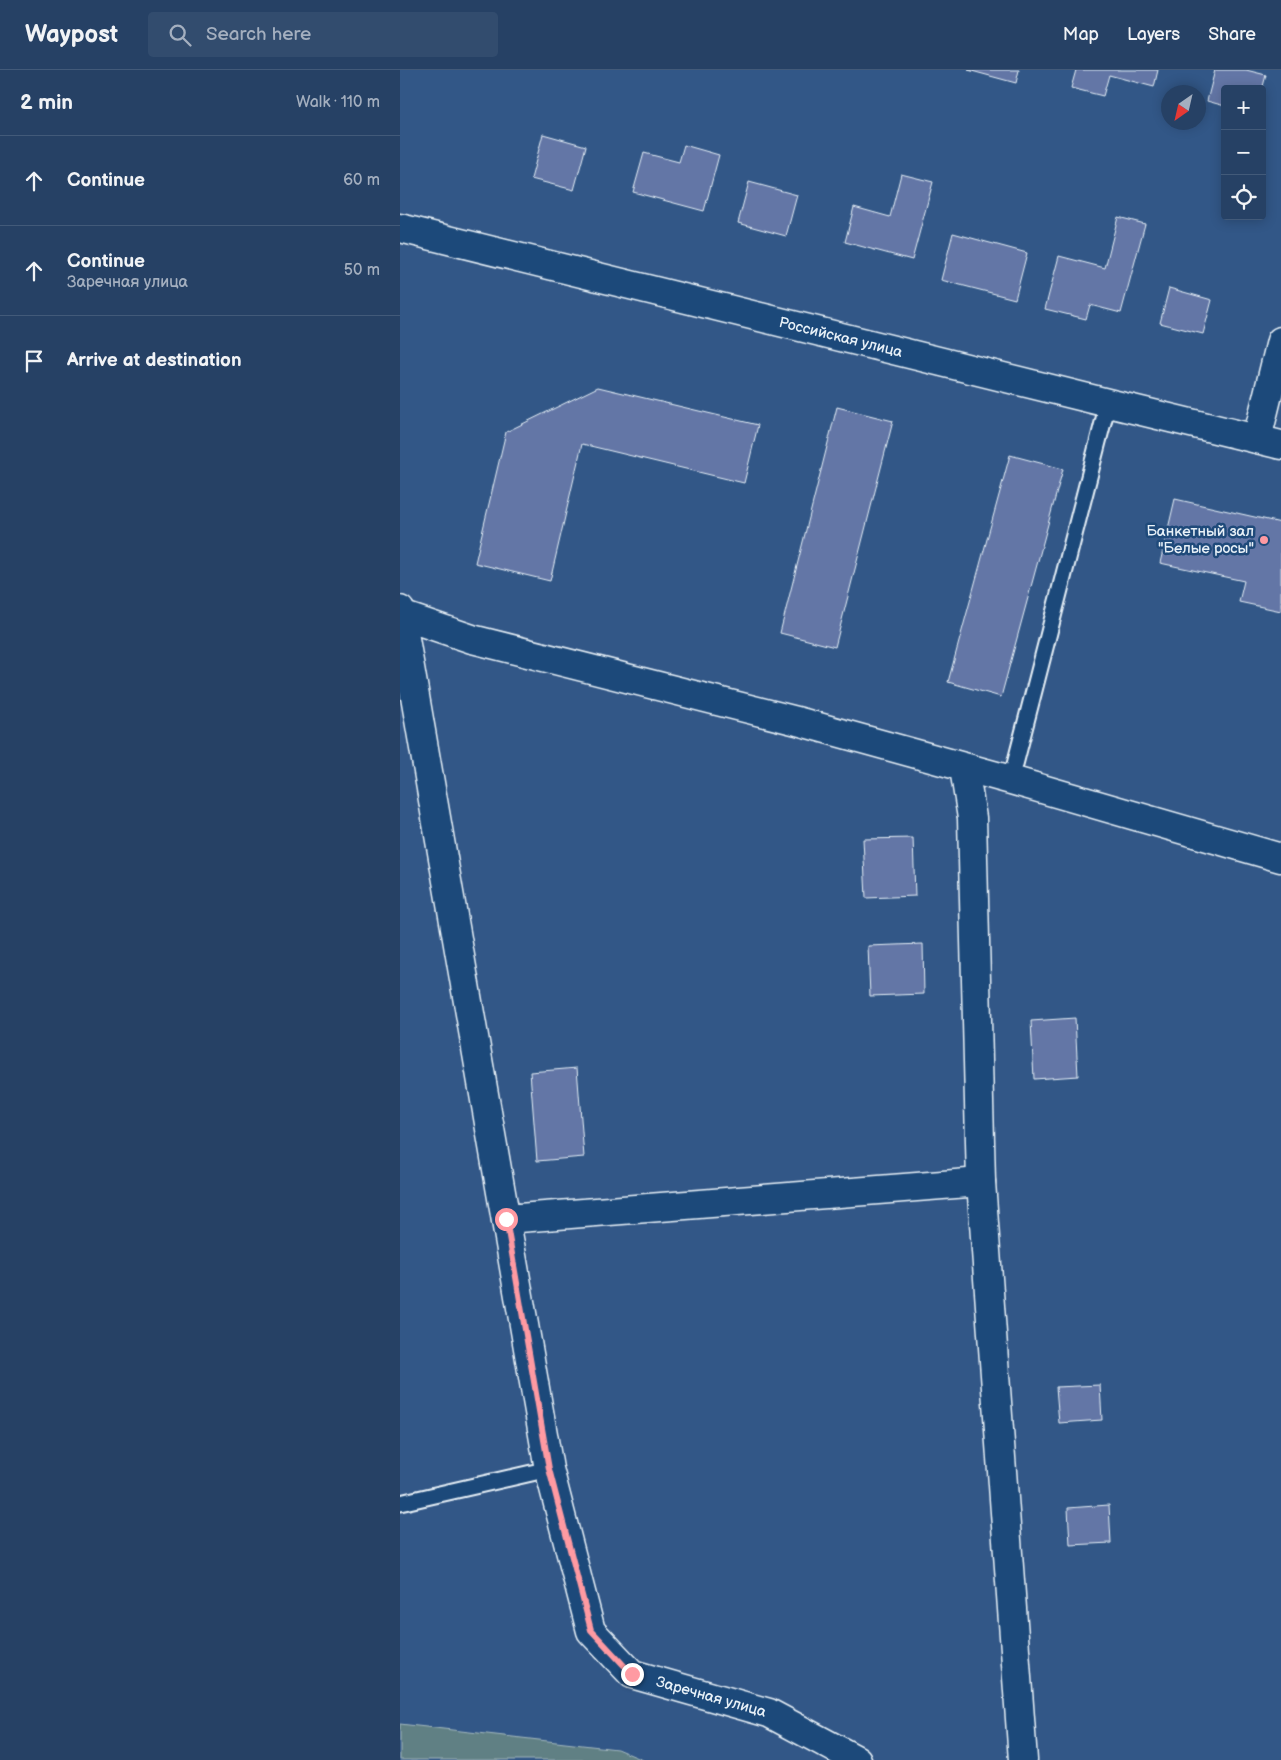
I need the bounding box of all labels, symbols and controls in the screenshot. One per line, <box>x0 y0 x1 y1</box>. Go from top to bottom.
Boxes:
search box <box>148 12 498 57</box>
text: Waypost <box>25 20 118 49</box>
icon: search <box>166 21 194 49</box>
text: Search here <box>206 23 311 46</box>
text: Map <box>1063 24 1099 45</box>
text: Layers <box>1127 24 1180 45</box>
text: Share <box>1208 24 1256 45</box>
north arrow <box>1161 85 1206 130</box>
map controls <box>1221 85 1266 220</box>
button: + <box>1221 85 1266 130</box>
text: 2 min <box>20 90 73 115</box>
text: Walk · 110 m <box>296 93 380 112</box>
button: − <box>1221 130 1266 175</box>
icon: ahead <box>20 167 48 195</box>
text: Continue <box>67 169 145 192</box>
text: 60 m <box>343 171 380 190</box>
button: locate <box>1221 175 1266 220</box>
text: Continue <box>67 250 145 273</box>
icon: ahead <box>20 257 48 285</box>
text: 50 m <box>344 261 380 280</box>
text: Заречная улица <box>67 273 188 292</box>
street label: Российская улица <box>777 312 905 361</box>
icon: arrive <box>20 347 48 375</box>
text: Arrive at destination <box>67 349 242 372</box>
place label: Банкетный зал "Белые росы" <box>1146 522 1254 558</box>
marker: Банкетный зал "Белые росы" <box>1258 534 1270 546</box>
route start <box>495 1208 518 1231</box>
route end <box>621 1663 644 1686</box>
street label: Заречная улица <box>654 1672 769 1721</box>

